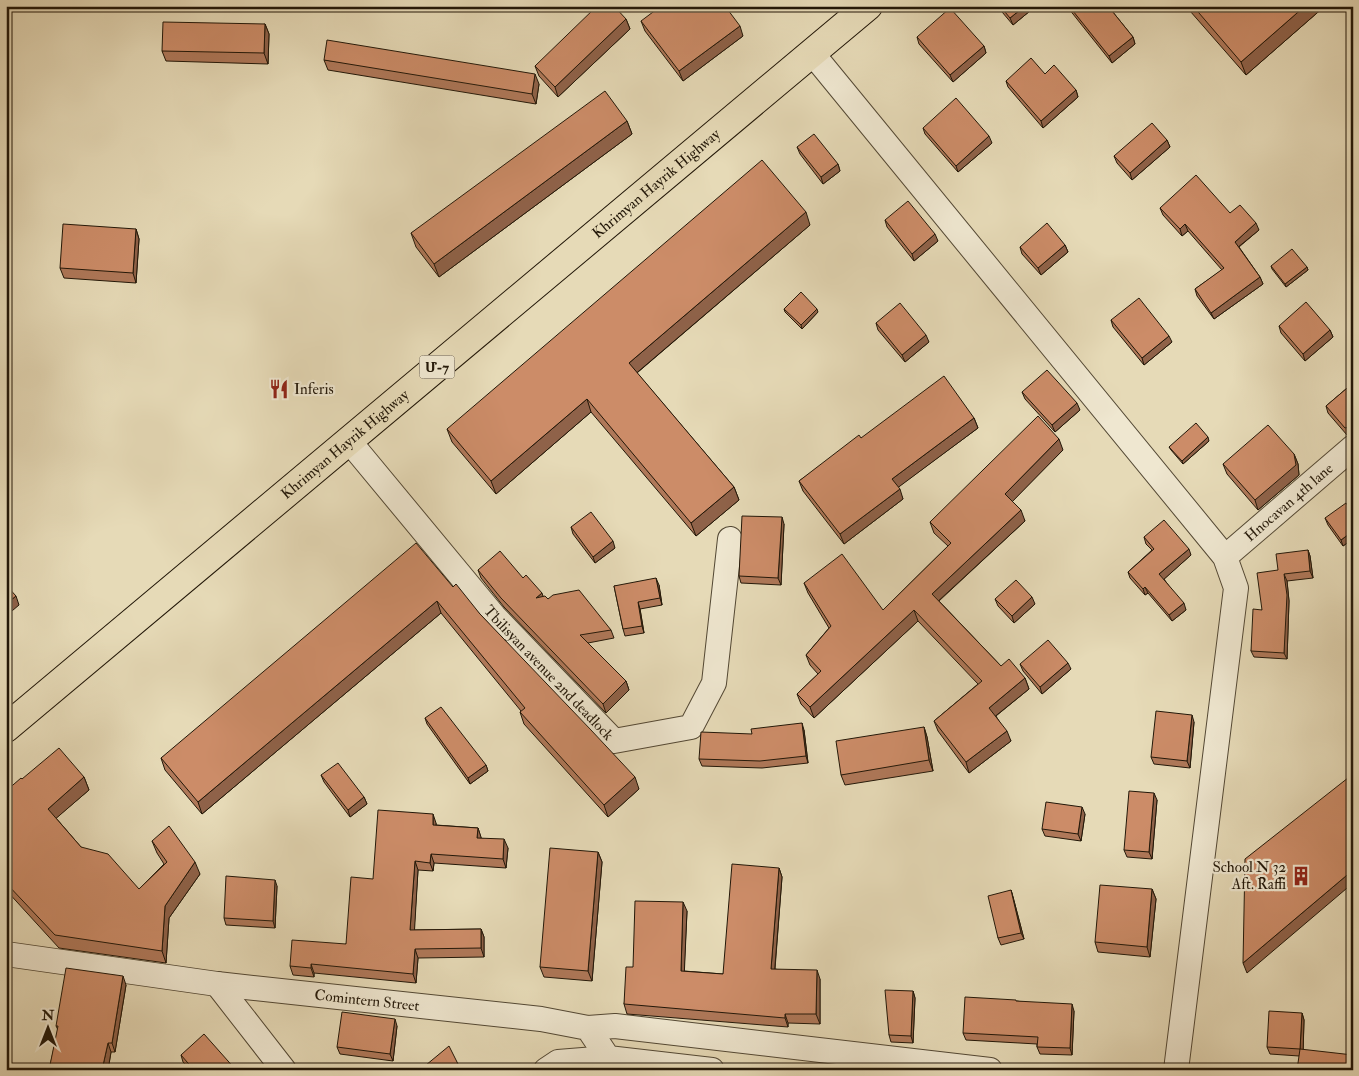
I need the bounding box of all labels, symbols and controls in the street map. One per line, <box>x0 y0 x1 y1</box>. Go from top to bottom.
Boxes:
street label: Khrimyan Hayrik Highway <box>588 124 724 243</box>
road number: Մ-7 <box>420 356 454 378</box>
restaurant icon: Inferis <box>268 378 290 400</box>
place label: Inferis <box>294 380 334 399</box>
street label: Khrimyan Hayrik Highway <box>277 385 413 503</box>
street label: Hnocavan 4th lane <box>1241 459 1337 546</box>
street label: Tbilisyan avenue 2nd deadlock <box>480 601 618 744</box>
place label: School N 32 Aft. Raffi <box>1212 858 1286 894</box>
building icon: School N 32 Aft. Raffi <box>1290 865 1312 887</box>
street label: Comintern Street <box>314 985 421 1015</box>
north arrow <box>22 1004 72 1054</box>
text: N <box>41 1007 55 1024</box>

